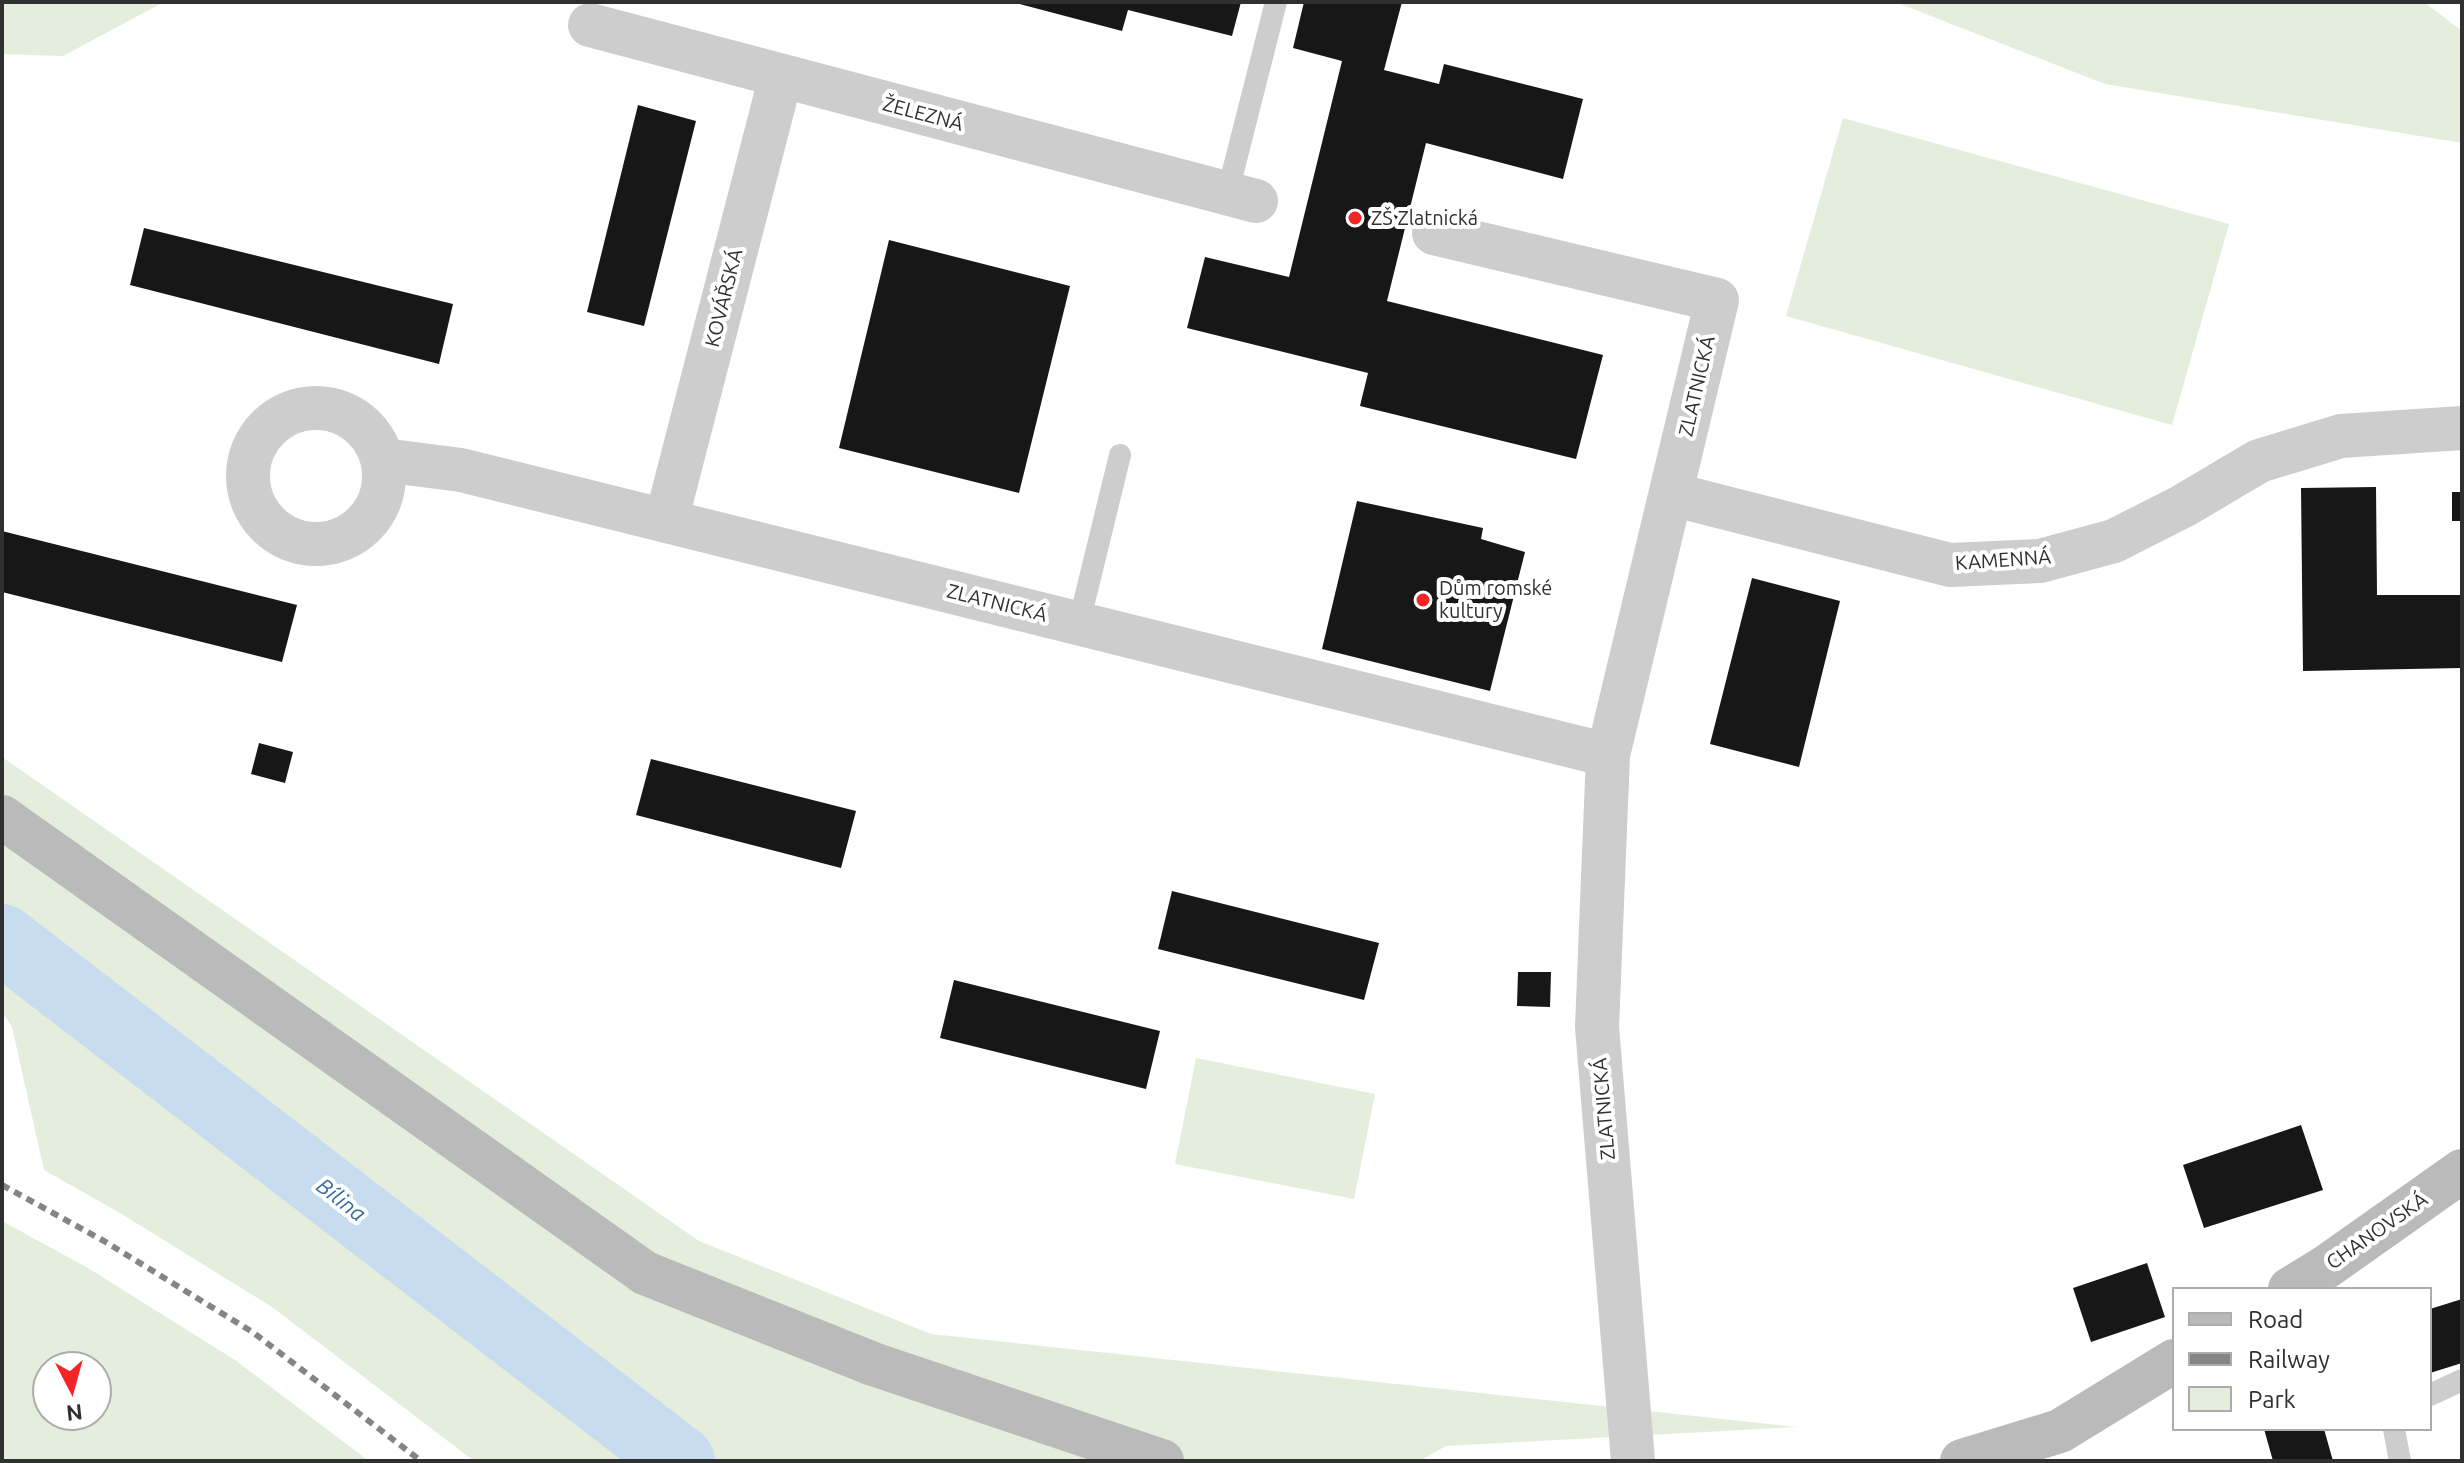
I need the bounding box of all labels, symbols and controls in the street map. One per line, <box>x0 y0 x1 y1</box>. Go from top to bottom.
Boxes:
street label: ŽELEZNÁ <box>880 92 966 136</box>
place label: ZŠ Zlatnická <box>1371 206 1478 230</box>
marker: ZŠ Zlatnická <box>1346 209 1364 227</box>
street label: KOVÁŘSKÁ <box>700 246 748 350</box>
street label: ZLATNICKÁ <box>1674 333 1720 439</box>
street label: KAMENNÁ <box>1954 545 2052 575</box>
place label: Dům romské kultury <box>1439 576 1552 623</box>
street label: ZLATNICKÁ <box>944 579 1050 627</box>
marker: Dům romské kultury <box>1414 591 1432 609</box>
street label: ZLATNICKÁ <box>1588 1057 1620 1161</box>
water label: Bílina <box>311 1173 371 1227</box>
street label: CHANOVSKÁ <box>2322 1187 2432 1275</box>
legend <box>2172 1287 2432 1431</box>
text: Road <box>2248 1306 2303 1333</box>
text: Railway <box>2248 1346 2330 1373</box>
north arrow <box>32 1351 112 1431</box>
text: Park <box>2248 1386 2296 1413</box>
text: N <box>65 1400 84 1427</box>

